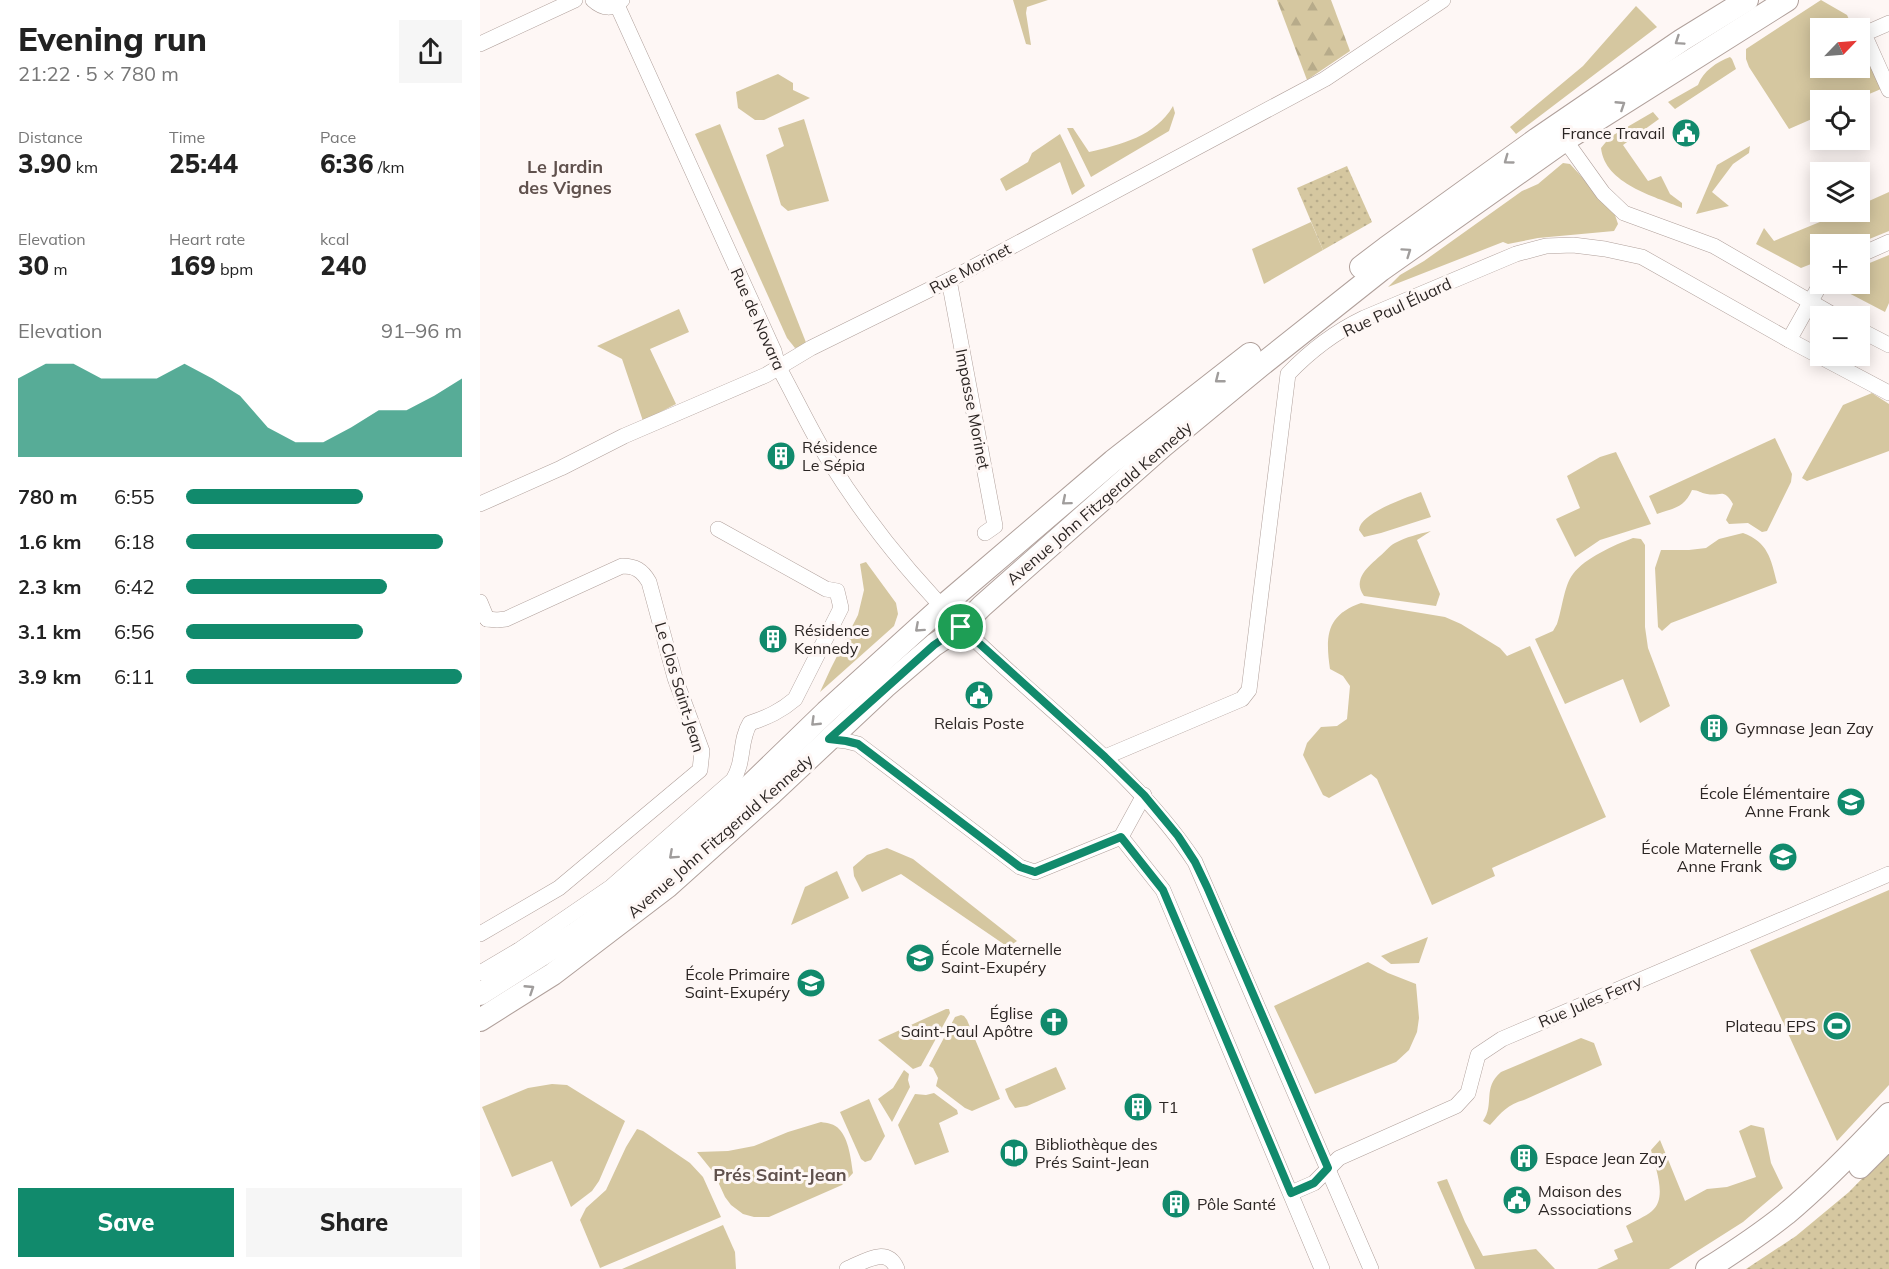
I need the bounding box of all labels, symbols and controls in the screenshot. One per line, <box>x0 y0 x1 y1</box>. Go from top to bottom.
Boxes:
text: Evening run <box>18 18 207 59</box>
north arrow <box>1810 18 1870 78</box>
map controls <box>1810 18 1870 366</box>
button: share <box>399 20 462 83</box>
one-way arrow <box>1675 34 1686 45</box>
text: 21:22 · 5 × 780 m <box>18 61 179 86</box>
button: locate <box>1810 90 1870 150</box>
one-way arrow <box>1614 101 1625 112</box>
public building icon: France Travail <box>1670 117 1702 149</box>
place label: France Travail <box>1562 123 1665 143</box>
text: Distance <box>18 127 83 147</box>
text: Time <box>169 127 205 147</box>
text: Pace <box>320 127 356 147</box>
text: 3.90 <box>18 147 72 180</box>
text: 25:44 <box>169 147 238 180</box>
text: 6:36 <box>320 147 374 180</box>
one-way arrow <box>1503 153 1514 164</box>
district label: Le Jardin des Vignes <box>518 155 612 199</box>
text: km <box>72 157 98 177</box>
text: /km <box>374 157 405 177</box>
button: layers <box>1810 162 1870 222</box>
text: Elevation <box>18 229 86 249</box>
text: Heart rate <box>169 229 245 249</box>
text: kcal <box>320 229 349 249</box>
button: + <box>1810 234 1870 294</box>
street label: Rue Morinet <box>926 238 1014 298</box>
one-way arrow <box>1401 248 1412 259</box>
text: 30 <box>18 249 49 282</box>
text: 169 <box>169 249 216 282</box>
text: 240 <box>320 249 367 282</box>
text: m <box>49 259 67 279</box>
text: bpm <box>216 259 253 279</box>
street label: Rue de Novara <box>727 265 789 373</box>
street label: Rue Paul Éluard <box>1340 273 1454 341</box>
button: − <box>1810 306 1870 366</box>
text: Elevation <box>18 318 103 343</box>
text: 91–96 m <box>381 318 462 343</box>
street label: Impasse Morinet <box>952 347 995 471</box>
one-way arrow <box>1214 372 1225 383</box>
street label: Avenue John Fitzgerald Kennedy <box>1002 417 1196 589</box>
place label: Résidence Le Sépia <box>802 437 877 475</box>
building icon: Résidence Le Sépia <box>765 440 797 472</box>
text: 780 m <box>18 484 77 509</box>
text: 6:55 <box>114 484 155 509</box>
one-way arrow <box>1062 493 1073 504</box>
text: 1.6 km <box>18 529 81 554</box>
text: 6:18 <box>114 529 155 554</box>
text: 2.3 km <box>18 574 81 599</box>
text: 6:42 <box>114 574 155 599</box>
pin <box>935 601 986 652</box>
icon: arrive <box>944 610 977 643</box>
text: 3.1 km <box>18 619 81 644</box>
text: 6:56 <box>114 619 155 644</box>
street label: Le Clos Saint-Jean <box>651 619 709 755</box>
place label: Résidence Kennedy <box>794 620 869 658</box>
one-way arrow <box>915 621 926 632</box>
building icon: Résidence Kennedy <box>757 623 789 655</box>
text: 3.9 km <box>18 664 81 689</box>
text: 6:11 <box>114 664 155 689</box>
public building icon: Relais Poste <box>963 679 995 711</box>
building icon: Gymnase Jean Zay <box>1698 712 1730 744</box>
place label: Relais Poste <box>934 713 1024 733</box>
one-way arrow <box>812 715 822 726</box>
place label: Gymnase Jean Zay <box>1735 718 1874 738</box>
street label: Avenue John Fitzgerald Kennedy <box>623 750 817 922</box>
place label: École Élémentaire Anne Frank <box>1700 783 1831 821</box>
school or university icon: École Élémentaire Anne Frank <box>1835 786 1867 818</box>
place label: École Maternelle Anne Frank <box>1641 838 1763 876</box>
school or university icon: École Maternelle Anne Frank <box>1767 841 1799 873</box>
one-way arrow <box>669 848 680 859</box>
place label: École Maternelle Saint-Exupéry <box>941 939 1062 977</box>
school or university icon: École Maternelle Saint-Exupéry <box>904 942 936 974</box>
place label: École Primaire Saint-Exupéry <box>685 964 790 1002</box>
school or university icon: École Primaire Saint-Exupéry <box>795 967 827 999</box>
street label: Rue Jules Ferry <box>1535 970 1645 1032</box>
one-way arrow <box>523 985 534 996</box>
place label: Église Saint-Paul Apôtre <box>901 1003 1033 1041</box>
church icon: Église Saint-Paul Apôtre <box>1038 1006 1070 1038</box>
sports icon: Plateau EPS <box>1821 1010 1853 1042</box>
place label: Plateau EPS <box>1725 1016 1816 1036</box>
building icon: T1 <box>1122 1091 1154 1123</box>
place label: T1 <box>1159 1097 1178 1117</box>
place label: Bibliothèque des Prés Saint-Jean <box>1035 1134 1158 1172</box>
library icon: Bibliothèque des Prés Saint-Jean <box>998 1137 1030 1169</box>
building icon: Espace Jean Zay <box>1508 1142 1540 1174</box>
place label: Espace Jean Zay <box>1545 1148 1667 1168</box>
district label: Prés Saint-Jean <box>713 1163 847 1186</box>
place label: Maison des Associations <box>1538 1181 1632 1219</box>
public building icon: Maison des Associations <box>1501 1184 1533 1216</box>
button: Save <box>18 1188 234 1257</box>
button: Share <box>246 1188 462 1257</box>
building icon: Pôle Santé <box>1160 1188 1192 1220</box>
place label: Pôle Santé <box>1197 1194 1276 1214</box>

